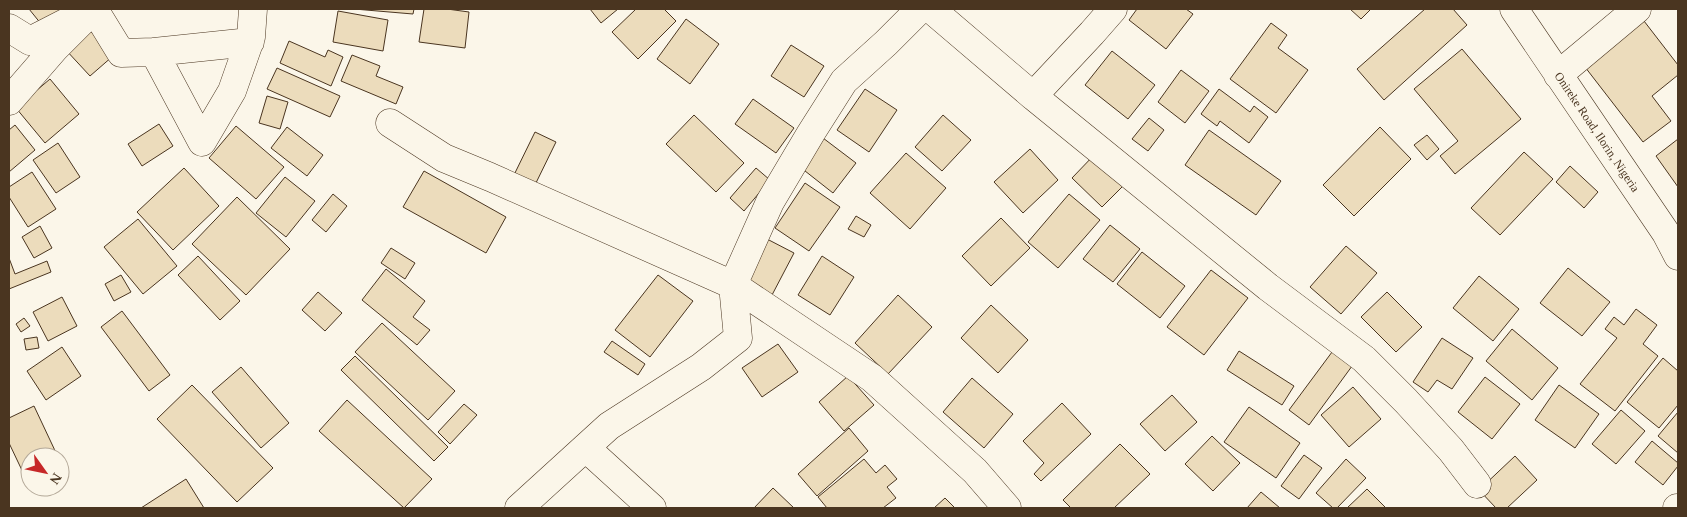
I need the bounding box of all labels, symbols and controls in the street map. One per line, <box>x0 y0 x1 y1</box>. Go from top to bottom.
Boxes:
street label: Onireke Road, Ilorin, Nigeria <box>1552 69 1643 195</box>
north arrow <box>20 447 70 497</box>
text: N <box>46 470 65 487</box>

